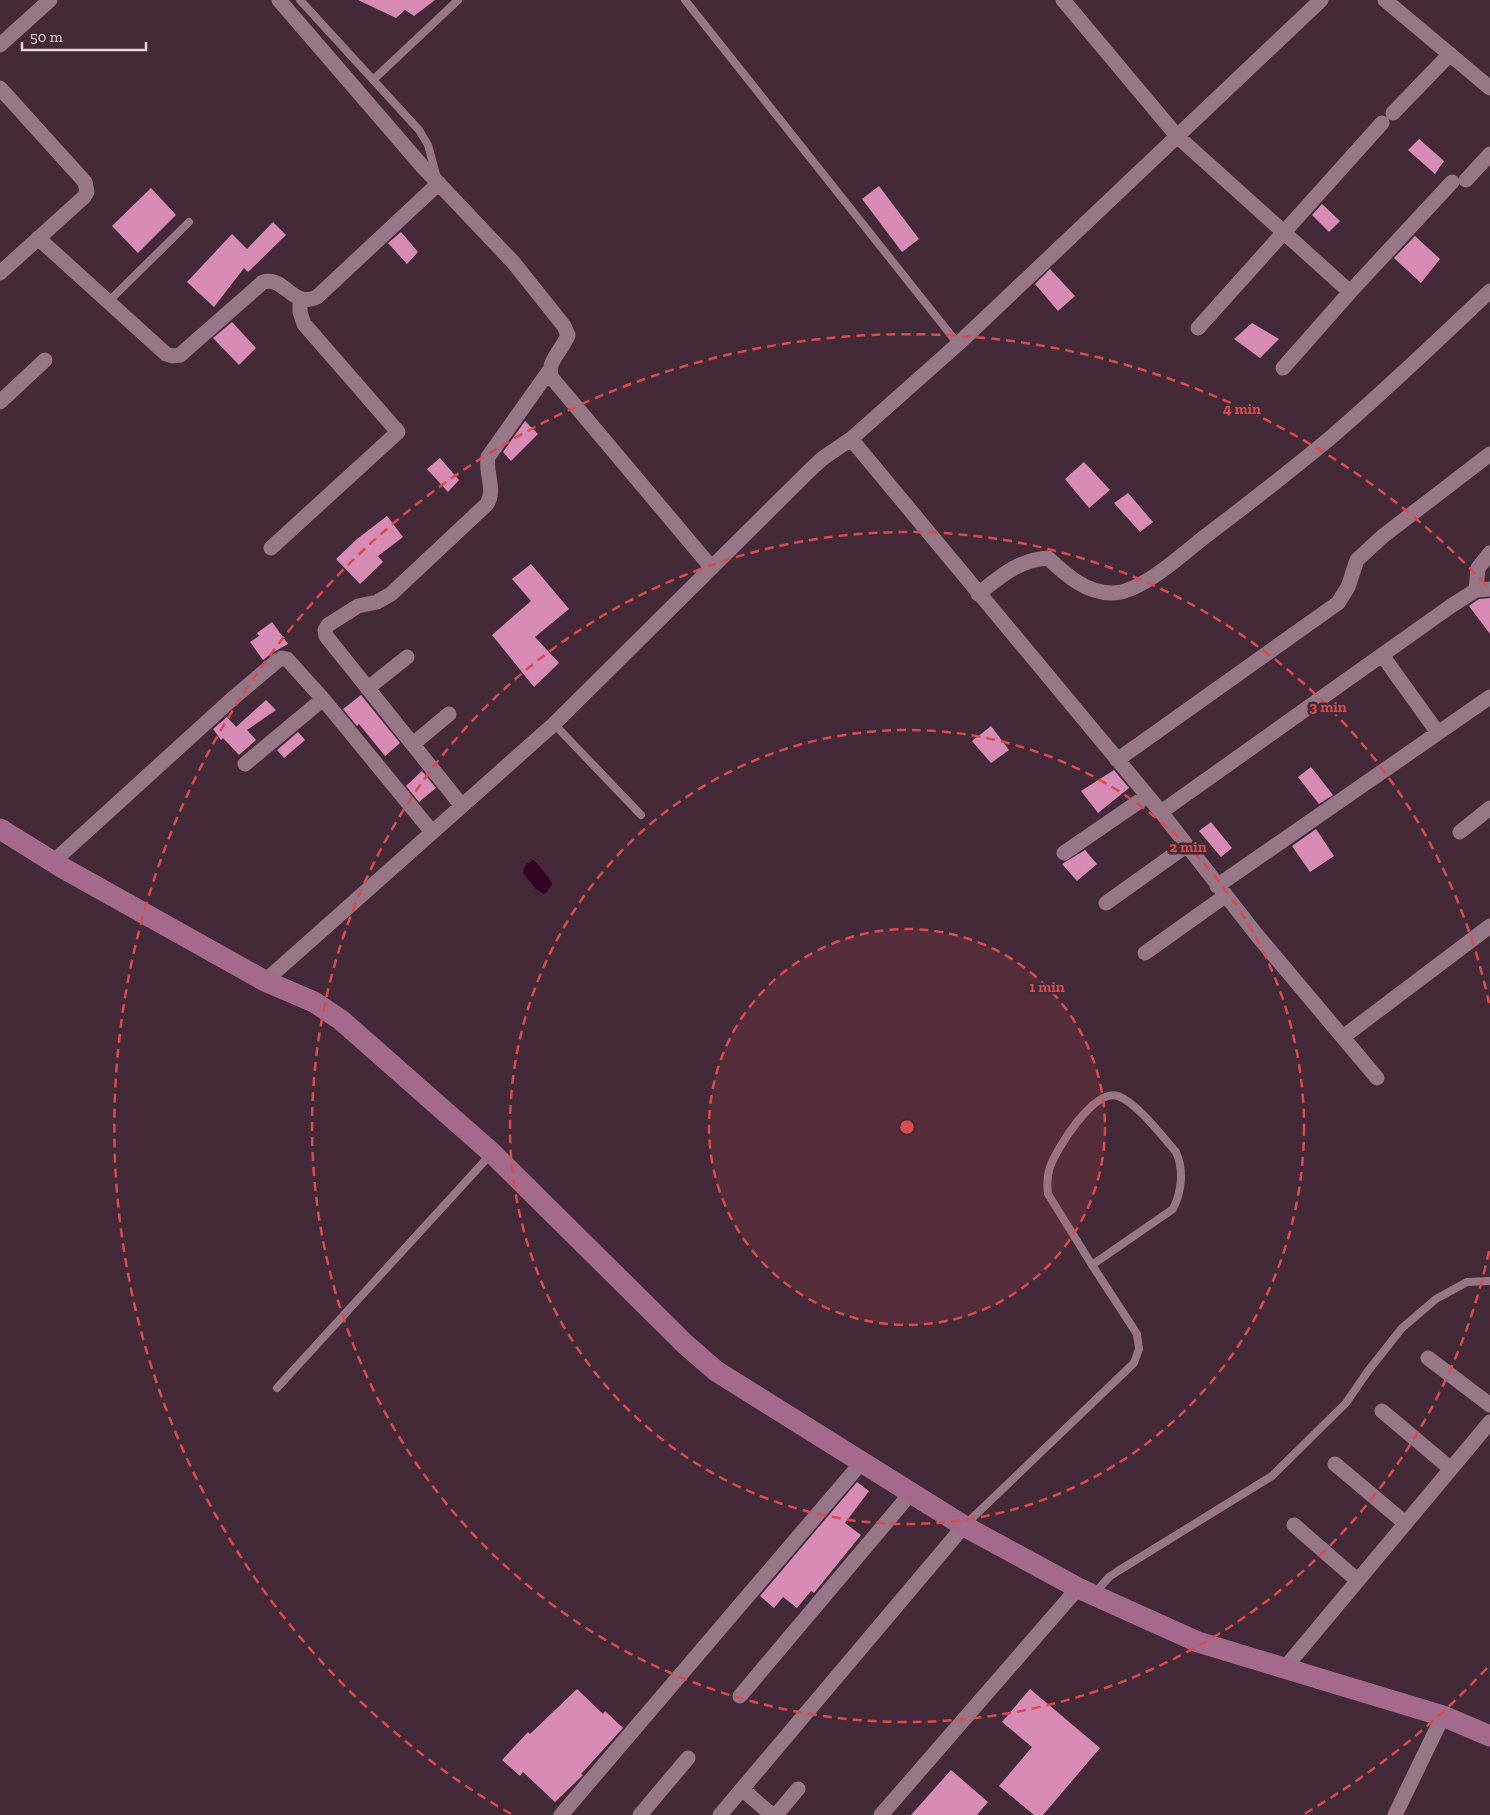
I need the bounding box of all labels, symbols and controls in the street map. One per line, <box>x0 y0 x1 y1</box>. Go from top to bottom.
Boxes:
scale bar <box>22 20 146 52</box>
text: 50 m <box>30 28 63 46</box>
text: 4 min <box>1223 400 1261 418</box>
text: 3 min <box>1309 698 1347 716</box>
text: 2 min <box>1169 838 1207 856</box>
text: 1 min <box>1029 978 1065 996</box>
centre of rings <box>898 1118 916 1136</box>

